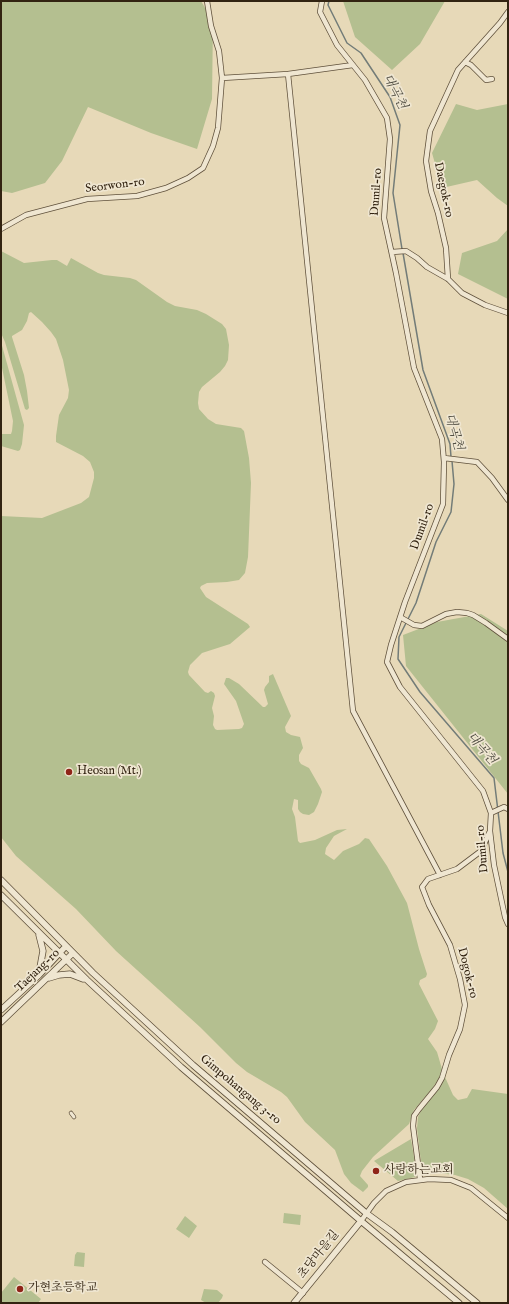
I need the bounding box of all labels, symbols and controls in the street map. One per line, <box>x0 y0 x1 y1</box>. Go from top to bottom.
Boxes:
water label: 대곡천 <box>378 72 410 112</box>
street label: Daegok-ro <box>430 161 456 219</box>
street label: Dumil-ro <box>368 168 386 216</box>
street label: Seorwon-ro <box>85 175 145 197</box>
water label: 대곡천 <box>440 412 466 452</box>
street label: Dumil-ro <box>408 502 438 552</box>
water label: 대곡천 <box>463 730 499 768</box>
place label: Heosan (Mt.) <box>77 765 142 779</box>
marker: Heosan (Mt.) <box>64 767 74 777</box>
street label: Dumil-ro <box>474 824 492 874</box>
street label: Taejang-ro <box>13 946 63 996</box>
street label: Dogok-ro <box>454 946 480 1000</box>
street label: Gimpohangang 3-ro <box>197 1052 283 1128</box>
place label: 사랑하는교회 <box>384 1164 454 1178</box>
marker: 사랑하는교회 <box>371 1166 381 1176</box>
street label: 초당마을길 <box>295 1228 343 1282</box>
place label: 가현초등학교 <box>28 1282 98 1296</box>
marker: 가현초등학교 <box>15 1284 25 1294</box>

